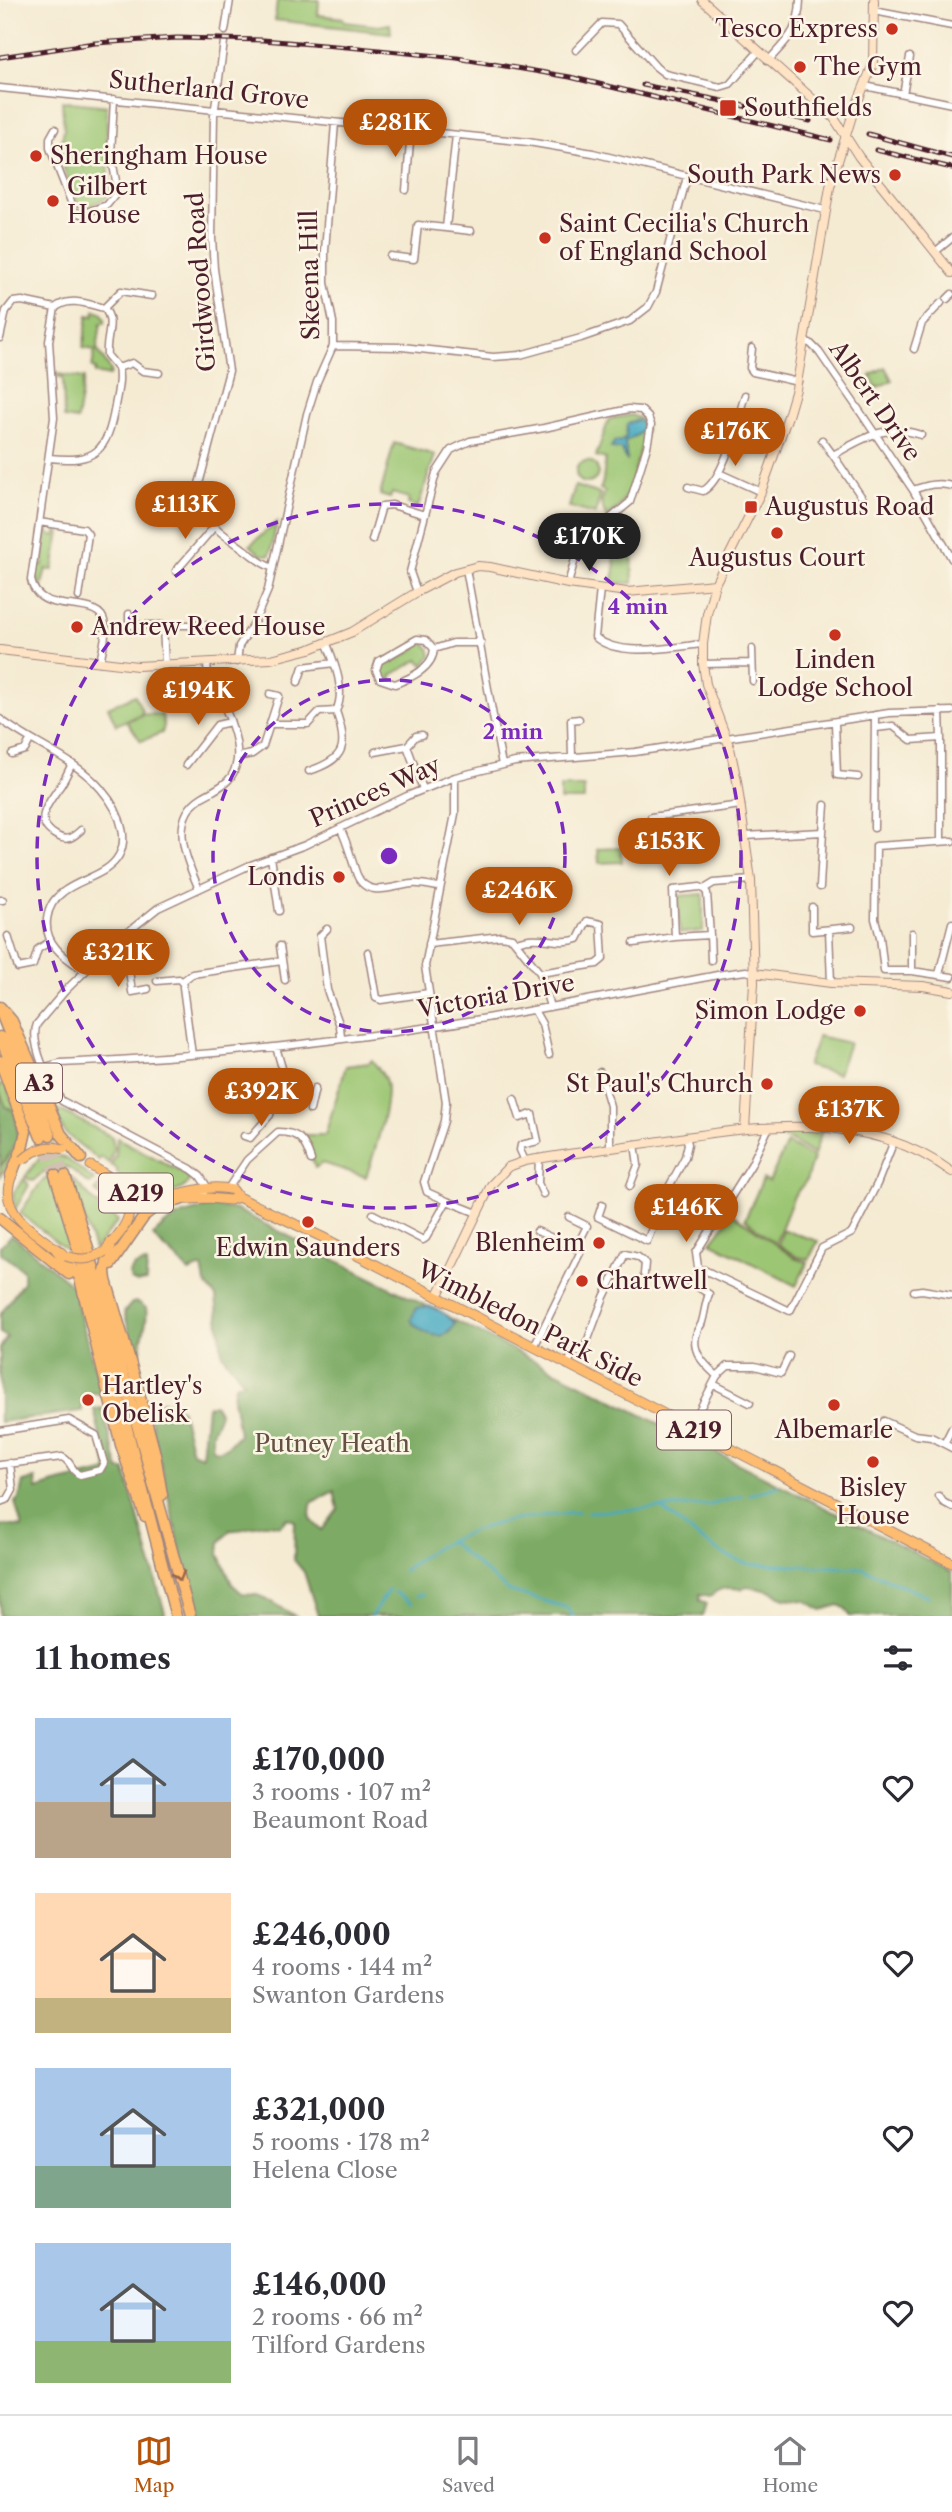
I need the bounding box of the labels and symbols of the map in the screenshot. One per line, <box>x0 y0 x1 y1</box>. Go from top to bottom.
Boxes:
place label: Tesco Express <box>715 14 878 43</box>
marker: Tesco Express <box>884 21 900 37</box>
place label: The Gym <box>814 52 922 81</box>
marker: The Gym <box>792 59 808 75</box>
street label: Sutherland Grove <box>108 65 311 114</box>
place label: Southfields <box>744 93 872 122</box>
marker: Southfields <box>718 98 738 118</box>
pin: £281K <box>346 100 444 159</box>
place label: Sheringham House <box>50 141 268 170</box>
marker: Sheringham House <box>28 148 44 164</box>
place label: South Park News <box>687 160 881 189</box>
marker: South Park News <box>887 167 903 183</box>
place label: Gilbert House <box>67 172 148 229</box>
street label: Girdwood Road <box>180 191 221 373</box>
marker: Gilbert House <box>45 193 61 209</box>
place label: Saint Cecilia's Church of England School <box>559 209 809 266</box>
street label: Skeena Hill <box>294 210 325 340</box>
marker: Saint Cecilia's Church of England School <box>537 230 553 246</box>
street label: Albert Drive <box>823 334 927 466</box>
pin: £176K <box>686 408 784 468</box>
pin: £113K <box>136 482 234 541</box>
place label: Augustus Road <box>764 492 935 521</box>
marker: Augustus Road <box>743 499 759 515</box>
pin: £170K <box>540 514 638 573</box>
marker: Augustus Court <box>769 525 785 541</box>
place label: Augustus Court <box>688 543 866 572</box>
text: 4 min <box>608 594 669 619</box>
place label: Andrew Reed House <box>90 612 325 641</box>
marker: Andrew Reed House <box>69 619 85 635</box>
marker: Linden Lodge School <box>827 627 843 643</box>
place label: Linden Lodge School <box>757 645 913 702</box>
pin: £194K <box>149 668 247 727</box>
text: 2 min <box>483 719 544 744</box>
street label: Princes Way <box>305 750 445 833</box>
pin: £153K <box>620 818 718 878</box>
centre of rings <box>377 844 401 868</box>
place label: Londis <box>247 862 325 891</box>
pin: £246K <box>470 867 568 927</box>
marker: Londis <box>331 869 347 885</box>
pin: £321K <box>69 930 167 989</box>
street label: Victoria Drive <box>414 967 577 1024</box>
place label: Simon Lodge <box>695 996 846 1025</box>
marker: Simon Lodge <box>852 1003 868 1019</box>
road number: A3 <box>16 1064 62 1102</box>
pin: £392K <box>212 1068 310 1128</box>
place label: St Paul's Church <box>566 1069 753 1098</box>
marker: St Paul's Church <box>759 1076 775 1092</box>
pin: £137K <box>800 1086 898 1146</box>
road number: A219 <box>99 1174 173 1212</box>
pin: £146K <box>637 1184 735 1244</box>
marker: Edwin Saunders <box>300 1214 316 1230</box>
place label: Blenheim <box>475 1228 585 1257</box>
place label: Edwin Saunders <box>216 1233 400 1262</box>
marker: Blenheim <box>591 1235 607 1251</box>
street label: Wimbledon Park Side <box>412 1254 648 1393</box>
place label: Chartwell <box>596 1266 708 1295</box>
marker: Chartwell <box>574 1273 590 1289</box>
place label: Hartley's Obelisk <box>102 1371 203 1428</box>
marker: Hartley's Obelisk <box>80 1392 96 1408</box>
marker: Albemarle <box>826 1397 842 1413</box>
road number: A219 <box>657 1410 731 1450</box>
place label: Albemarle <box>774 1415 893 1444</box>
park label: Putney Heath <box>254 1429 410 1458</box>
marker: Bisley House <box>865 1454 881 1470</box>
place label: Bisley House <box>836 1473 910 1530</box>
one-way arrow <box>171 1569 185 1581</box>

